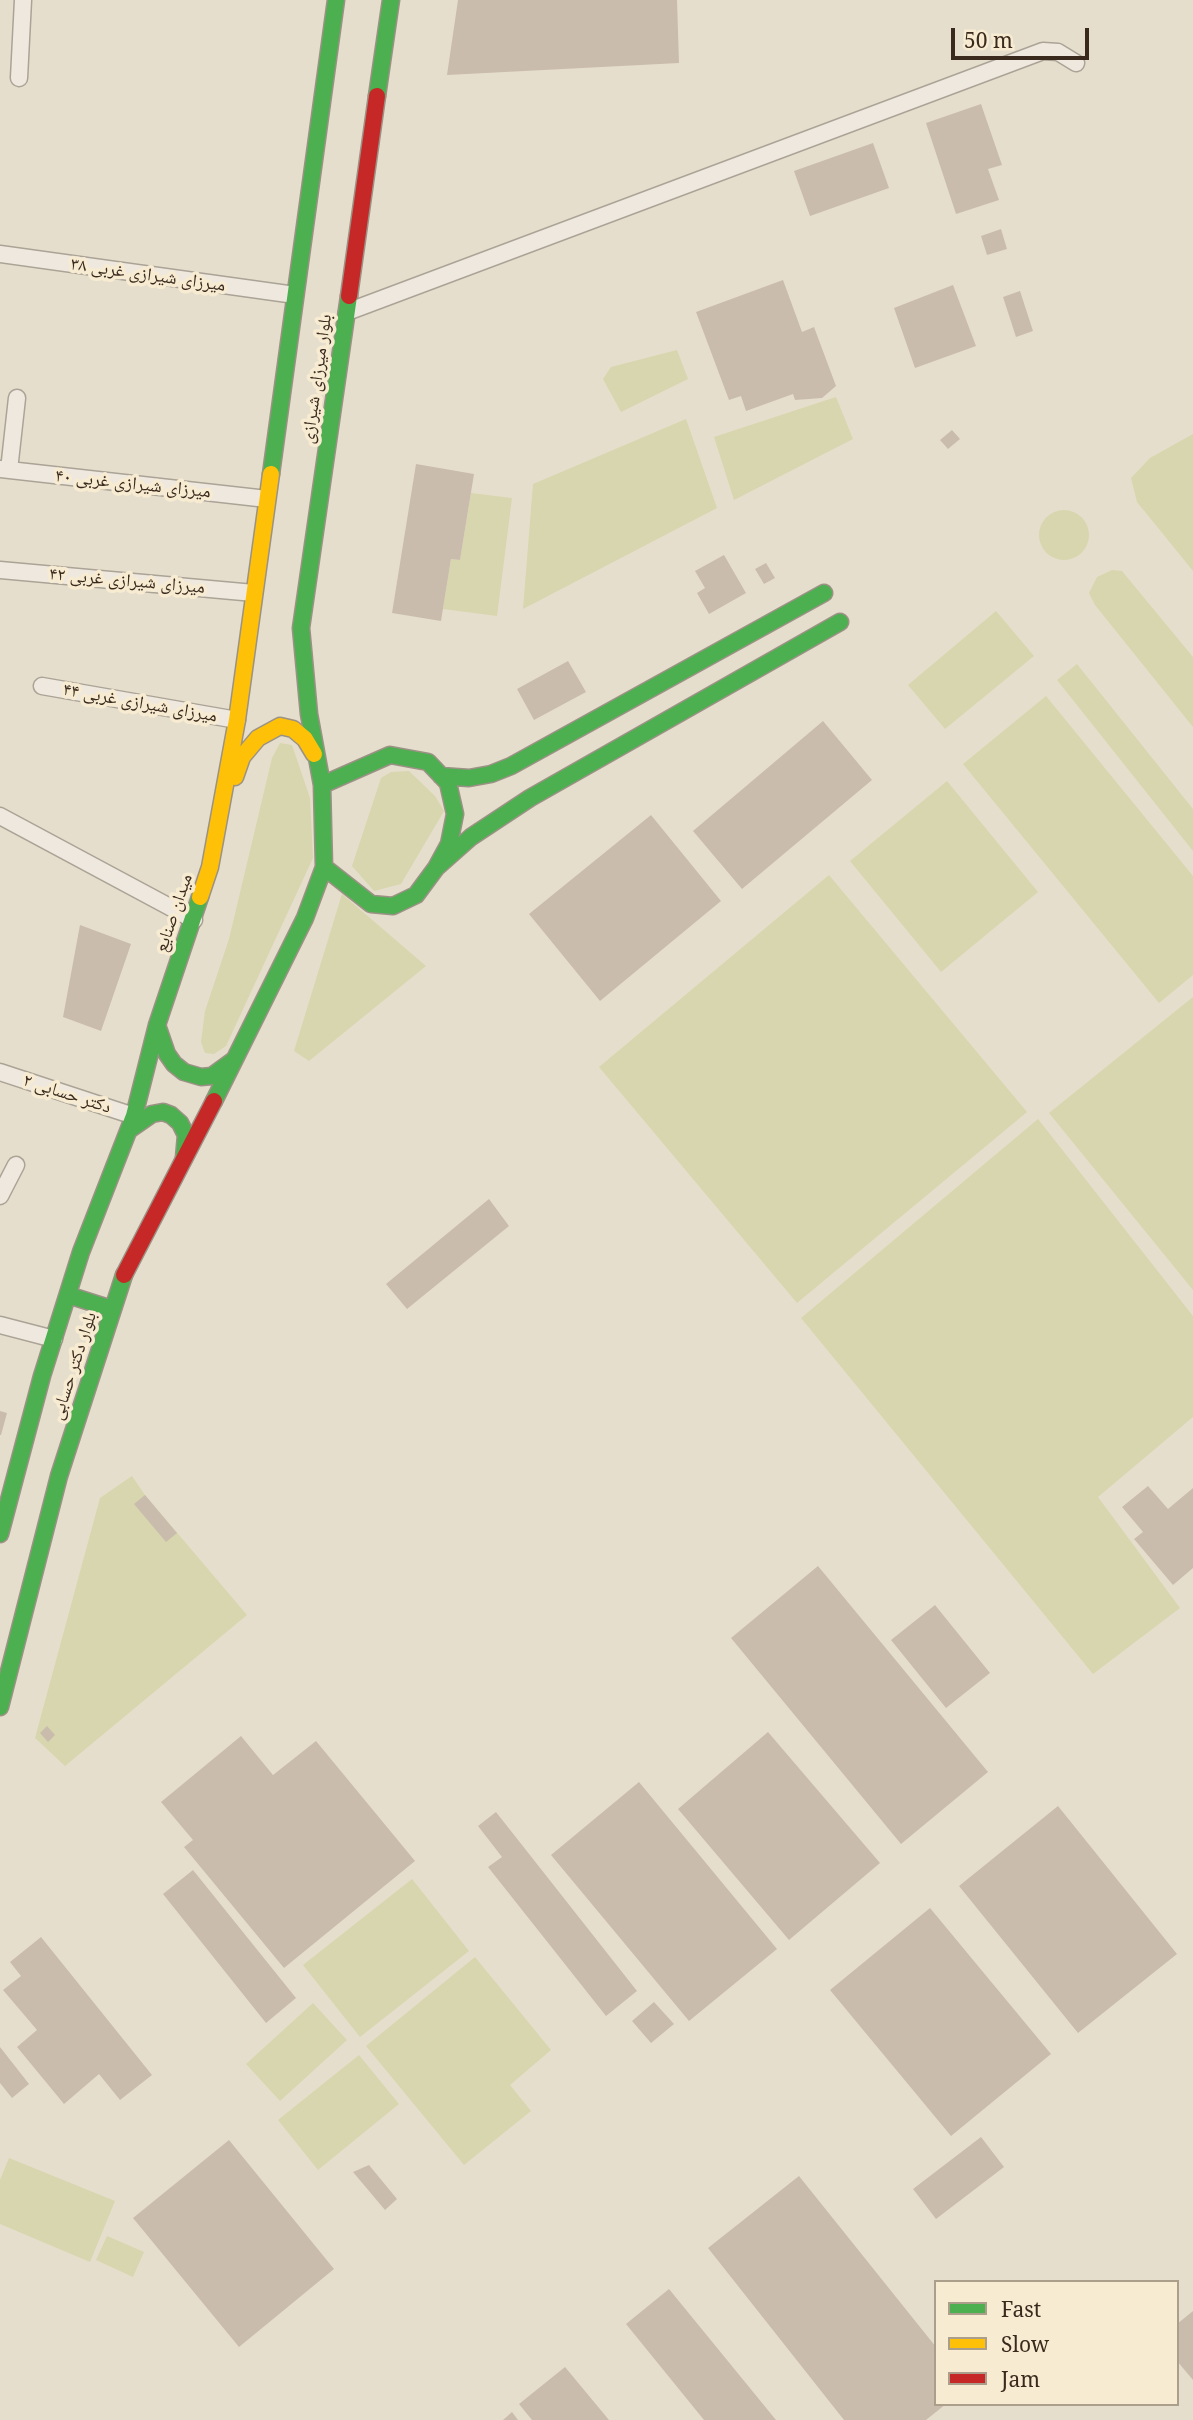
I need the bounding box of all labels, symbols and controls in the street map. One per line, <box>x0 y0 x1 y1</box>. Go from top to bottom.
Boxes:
scale bar <box>955 14 1093 58</box>
text: 50 m <box>964 26 1013 54</box>
street label: میرزای شیرازی غربی ۳۸ <box>69 253 227 297</box>
street label: بلوار میرزای شیرازی <box>297 313 337 445</box>
street label: میرزای شیرازی غربی ۴۰ <box>54 465 212 503</box>
street label: میرزای شیرازی غربی ۴۲ <box>48 563 206 599</box>
street label: میرزای شیرازی غربی ۴۴ <box>61 679 219 727</box>
street label: میدان صنایع <box>151 871 197 955</box>
street label: دکتر حسابی ۲ <box>20 1070 114 1118</box>
street label: بلوار دکتر حسابی <box>46 1309 102 1423</box>
legend <box>934 2280 1179 2406</box>
text: Fast <box>1001 2295 1041 2323</box>
text: Slow <box>1001 2330 1049 2358</box>
text: Jam <box>1001 2365 1040 2393</box>

